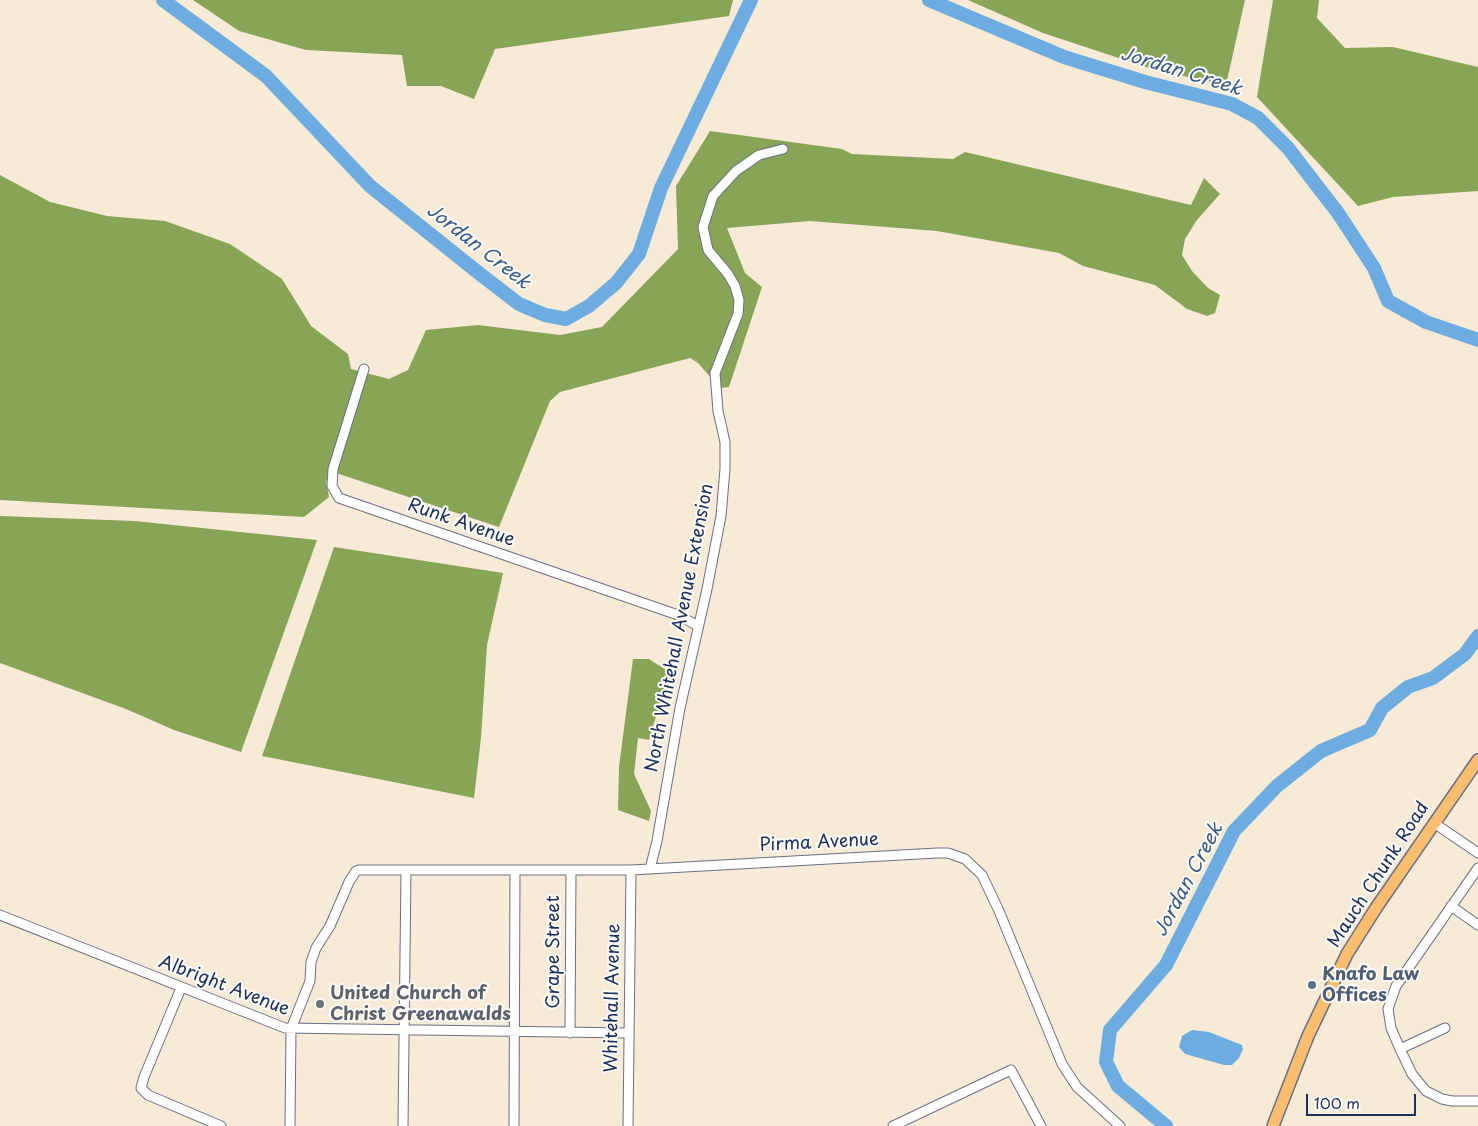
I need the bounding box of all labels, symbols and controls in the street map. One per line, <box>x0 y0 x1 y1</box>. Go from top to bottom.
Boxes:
water label: Jordan Creek <box>1118 43 1244 101</box>
water label: Jordan Creek <box>422 199 534 295</box>
street label: North Whitehall Avenue Extension <box>641 482 719 774</box>
street label: Runk Avenue <box>405 495 517 551</box>
street label: Mauch Chunk Road <box>1324 798 1434 952</box>
water label: Jordan Creek <box>1150 819 1228 941</box>
street label: Pirma Avenue <box>759 829 879 857</box>
street label: Grape Street <box>543 895 565 1009</box>
street label: Whitehall Avenue <box>601 924 625 1072</box>
street label: Albright Avenue <box>156 951 292 1021</box>
place label: Knafo Law Offices <box>1322 964 1419 1006</box>
marker: Knafo Law Offices <box>1306 979 1318 991</box>
place label: United Church of Christ Greenawalds <box>330 983 511 1026</box>
marker: United Church of Christ Greenawalds <box>314 998 326 1010</box>
scale bar <box>1308 1084 1418 1116</box>
text: 100 m <box>1314 1091 1360 1114</box>

